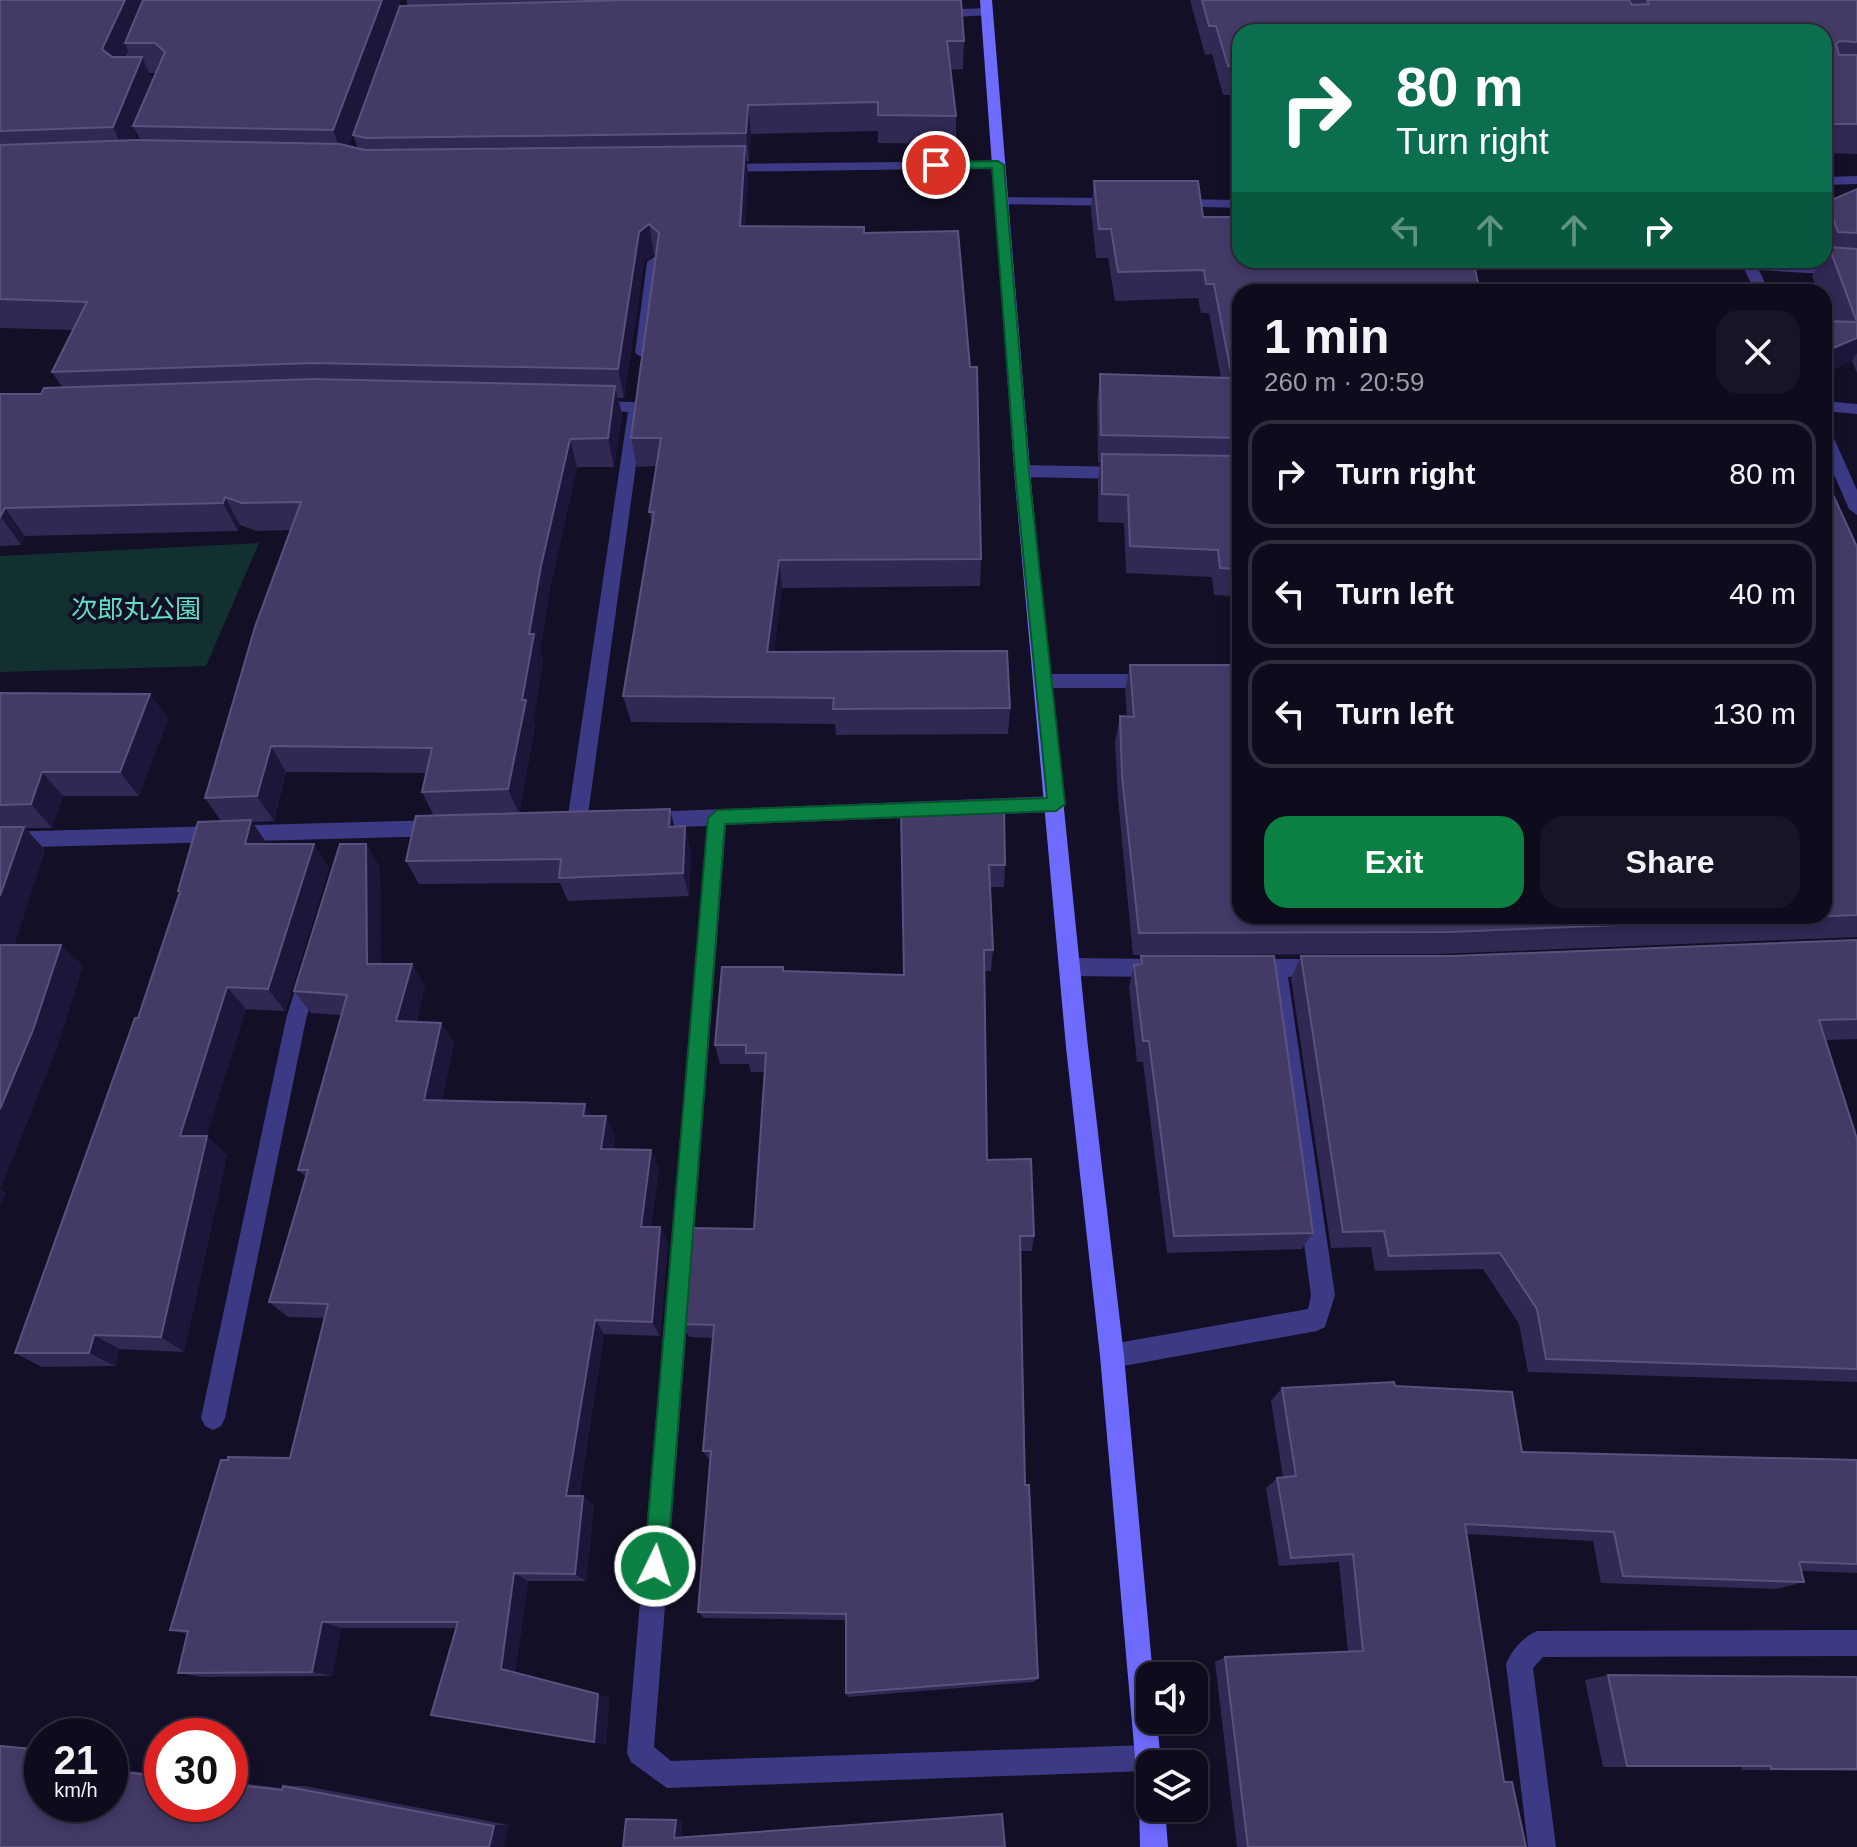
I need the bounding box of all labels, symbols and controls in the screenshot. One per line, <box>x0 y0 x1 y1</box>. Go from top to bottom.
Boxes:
text: 80 m <box>1396 55 1524 118</box>
icon: right <box>1264 56 1368 160</box>
text: Turn right <box>1396 121 1549 162</box>
pin <box>902 131 970 199</box>
icon: arrive <box>914 143 958 187</box>
icon: left <box>1384 208 1428 252</box>
icon: ahead <box>1468 208 1512 252</box>
icon: ahead <box>1552 208 1596 252</box>
icon: right <box>1636 208 1680 252</box>
text: 1 min <box>1264 310 1389 363</box>
button: close <box>1716 310 1800 394</box>
text: 260 m · 20:59 <box>1264 367 1424 397</box>
icon: right <box>1268 452 1312 496</box>
text: Turn right <box>1336 457 1475 490</box>
text: 80 m <box>1729 457 1796 490</box>
icon: left <box>1268 572 1312 616</box>
text: Turn left <box>1336 577 1454 610</box>
text: 40 m <box>1729 577 1796 610</box>
park label: 次郎丸公園 <box>71 594 201 624</box>
icon: left <box>1268 692 1312 736</box>
text: Turn left <box>1336 697 1454 730</box>
text: 130 m <box>1713 697 1796 730</box>
button: Exit <box>1264 816 1524 908</box>
button: Share <box>1540 816 1800 908</box>
position arrow <box>613 1524 697 1608</box>
map controls <box>1136 1662 1208 1822</box>
button: sound <box>1136 1662 1208 1734</box>
speed limit sign: 30 <box>144 1718 248 1822</box>
text: 21 <box>54 1738 98 1782</box>
button: layers <box>1136 1750 1208 1822</box>
text: km/h <box>54 1779 98 1801</box>

